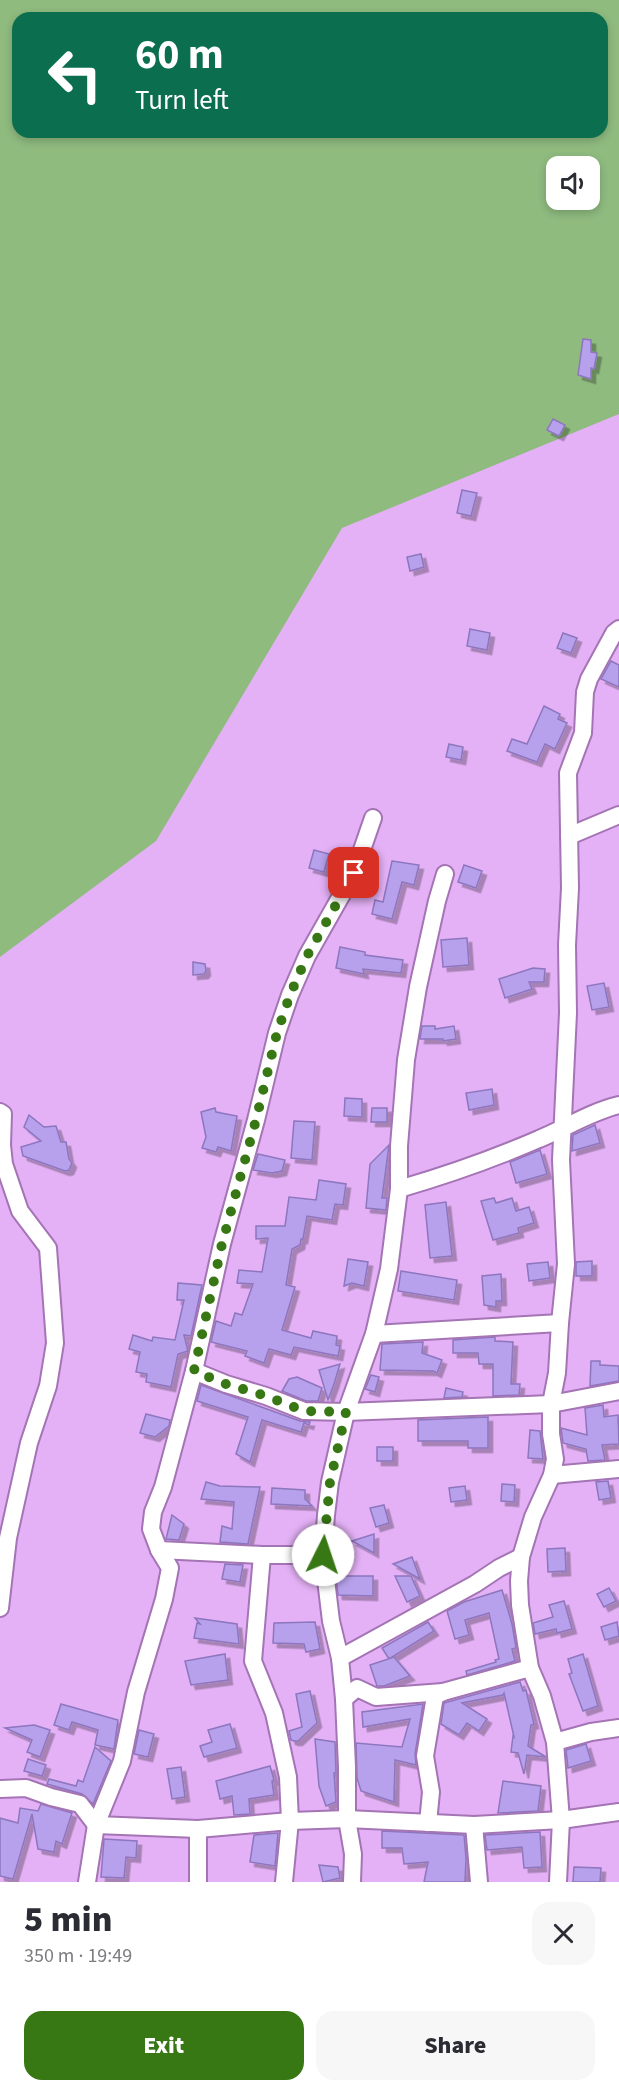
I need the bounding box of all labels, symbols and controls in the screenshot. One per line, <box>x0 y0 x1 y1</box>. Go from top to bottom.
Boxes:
text: 60 m <box>135 25 224 85</box>
icon: left <box>36 36 114 114</box>
text: Turn left <box>135 81 229 120</box>
map controls <box>546 156 600 210</box>
button: sound <box>546 156 600 210</box>
pin <box>328 847 379 898</box>
icon: arrive <box>337 856 370 889</box>
position arrow <box>291 1523 355 1587</box>
text: 5 min <box>24 1894 112 1945</box>
button: close <box>532 1902 595 1965</box>
text: 350 m · 19:49 <box>24 1942 132 1970</box>
button: Exit <box>24 2011 304 2080</box>
button: Share <box>316 2011 595 2080</box>

